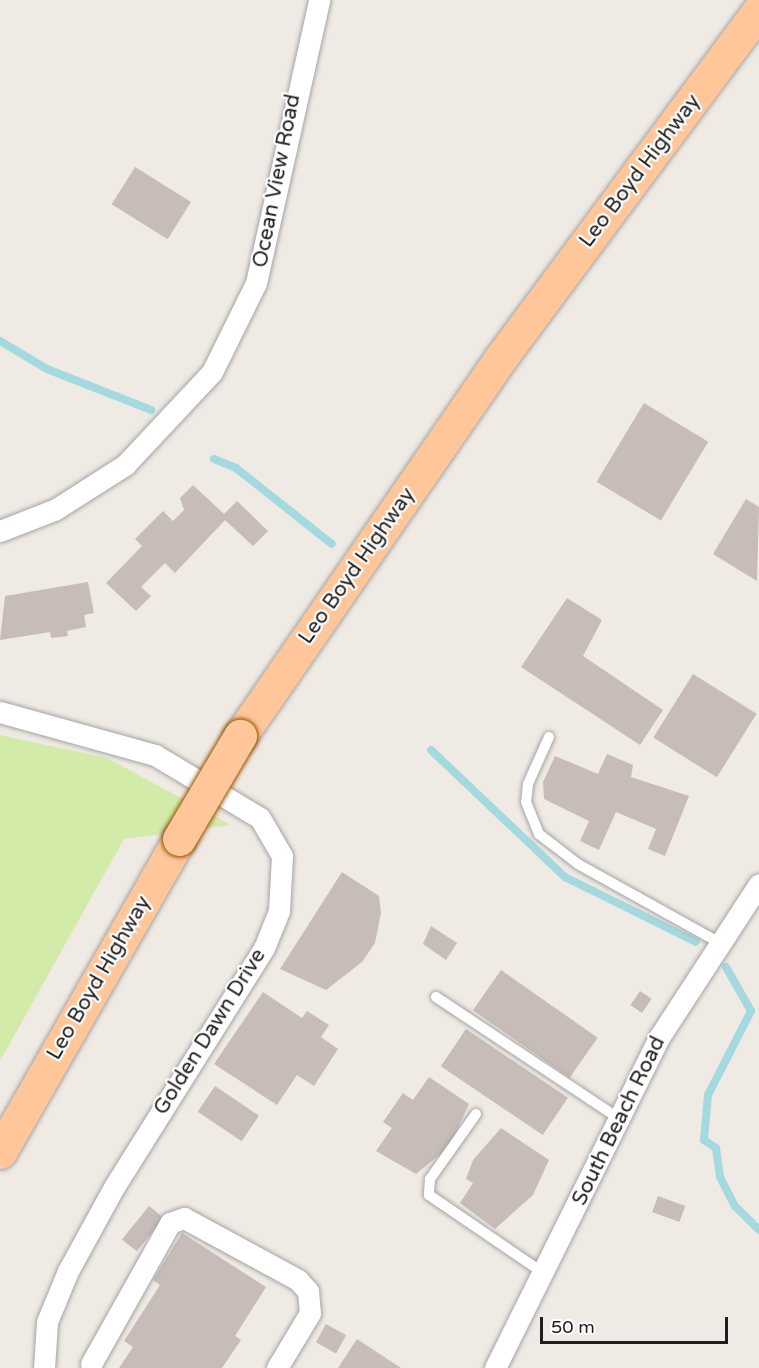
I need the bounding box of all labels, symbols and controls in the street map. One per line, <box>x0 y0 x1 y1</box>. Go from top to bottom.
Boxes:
street label: Leo Boyd Highway <box>574 89 706 253</box>
street label: Ocean View Road <box>248 92 306 270</box>
street label: Leo Boyd Highway <box>294 483 420 649</box>
street label: Leo Boyd Highway <box>42 891 156 1065</box>
street label: Golden Dawn Drive <box>149 944 271 1120</box>
street label: South Beach Road <box>567 1032 671 1210</box>
scale bar <box>543 1305 730 1343</box>
text: 50 m <box>551 1316 595 1338</box>

